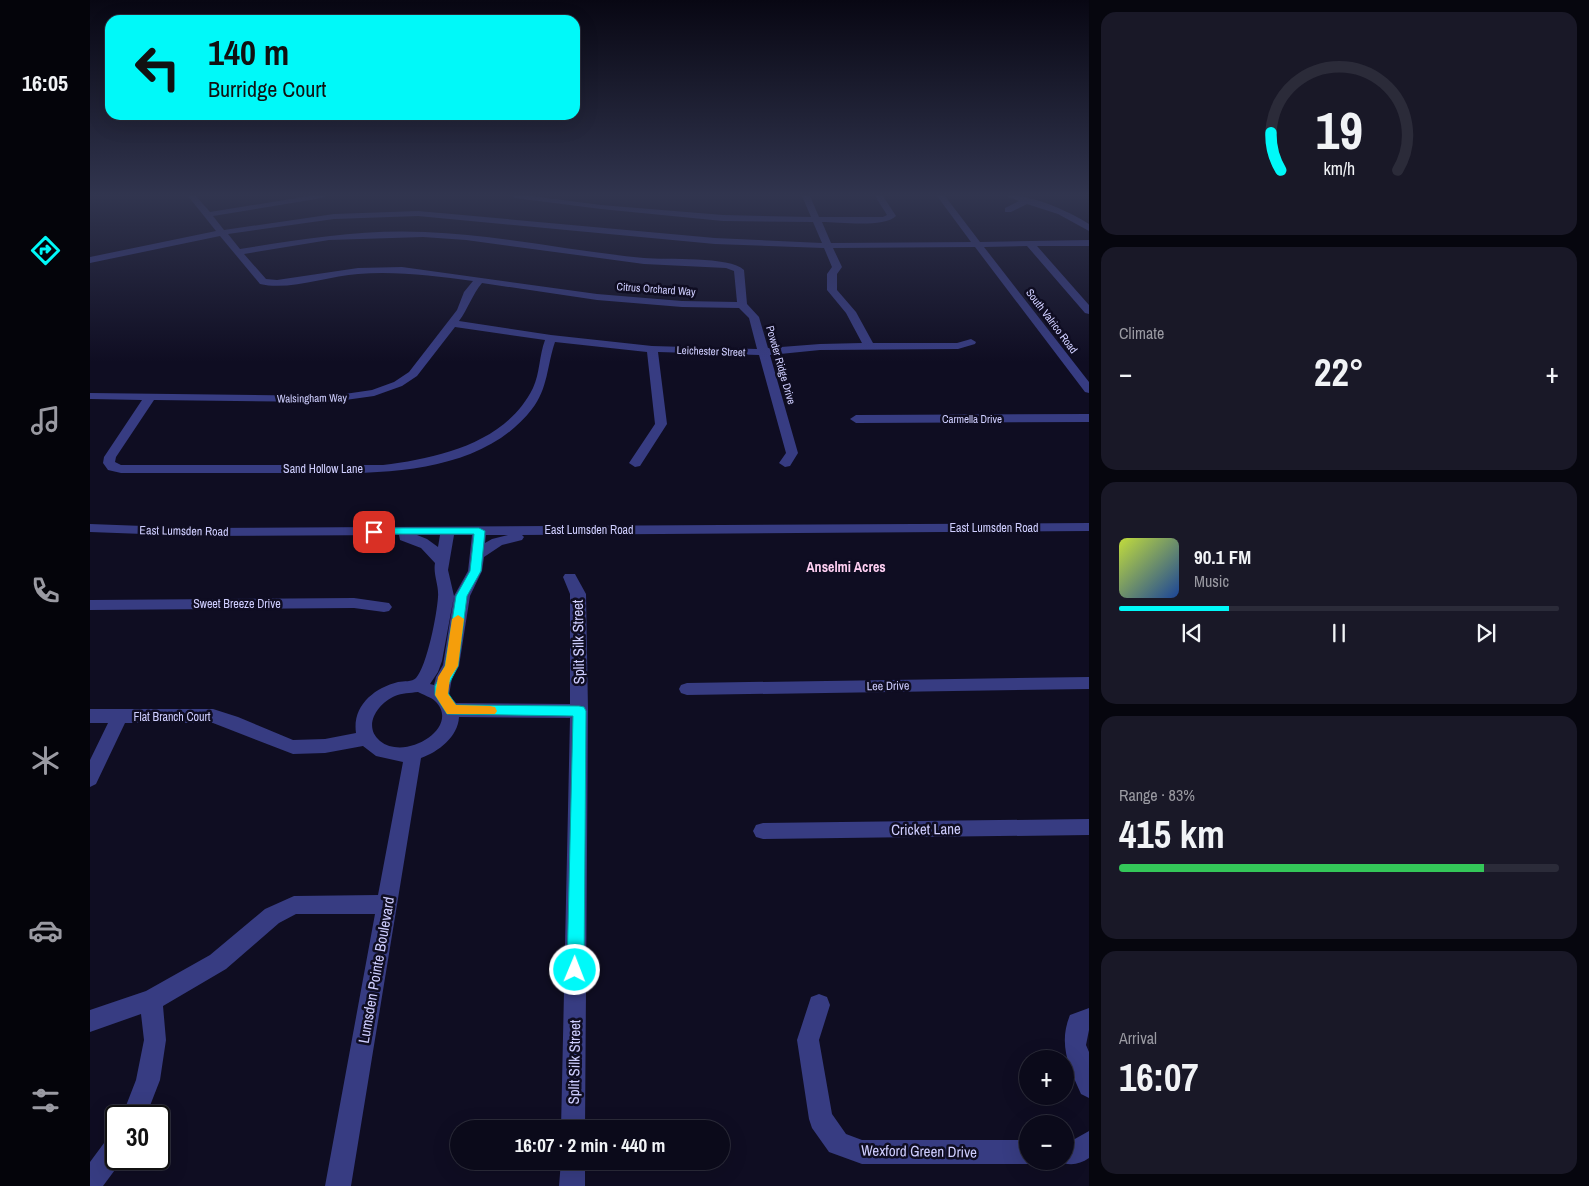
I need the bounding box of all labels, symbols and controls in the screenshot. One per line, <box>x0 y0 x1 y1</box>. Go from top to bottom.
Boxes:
text: 140 m <box>208 29 289 76</box>
icon: left <box>125 35 190 100</box>
text: 16:05 <box>22 68 68 98</box>
text: Burridge Court <box>208 74 326 104</box>
text: 19 <box>1315 95 1363 165</box>
text: km/h <box>1323 157 1355 181</box>
icon: directions <box>28 233 63 268</box>
street label: Citrus Orchard Way <box>616 279 697 299</box>
street label: South Valrico Road <box>1023 286 1081 356</box>
text: Climate <box>1119 322 1164 344</box>
street label: Powder Ridge Drive <box>763 324 799 406</box>
street label: Leichester Street <box>676 343 746 359</box>
text: 22° <box>1314 347 1364 398</box>
text: − <box>1119 354 1132 392</box>
text: + <box>1546 354 1559 392</box>
street label: Walsingham Way <box>277 390 348 406</box>
icon: music <box>28 403 63 438</box>
street label: Carmella Drive <box>942 412 1002 426</box>
street label: Sand Hollow Lane <box>283 461 363 477</box>
pin <box>353 511 395 553</box>
icon: arrive <box>360 518 388 546</box>
street label: East Lumsden Road <box>949 520 1039 536</box>
street label: East Lumsden Road <box>139 522 229 540</box>
street label: East Lumsden Road <box>544 522 634 538</box>
text: 90.1 FM <box>1194 544 1251 570</box>
district label: Anselmi Acres <box>806 558 886 576</box>
text: Music <box>1194 570 1229 592</box>
icon: phone <box>28 573 63 608</box>
street label: Sweet Breeze Drive <box>193 596 281 612</box>
street label: Split Silk Street <box>567 599 589 685</box>
icon: previous <box>1178 619 1206 647</box>
icon: pause <box>1325 619 1353 647</box>
icon: next <box>1472 619 1500 647</box>
street label: Lee Drive <box>867 678 909 694</box>
street label: Flat Branch Court <box>133 709 211 725</box>
icon: climate <box>28 743 63 778</box>
text: Range · 83% <box>1119 784 1195 806</box>
text: 415 km <box>1119 809 1225 860</box>
street label: Cricket Lane <box>891 818 961 840</box>
street label: Lumsden Pointe Boulevard <box>353 895 399 1045</box>
icon: car <box>28 913 63 948</box>
position arrow <box>548 943 600 995</box>
street label: Split Silk Street <box>563 1019 585 1105</box>
text: Arrival <box>1119 1027 1157 1049</box>
map controls <box>1019 1050 1074 1170</box>
button: + <box>1019 1050 1074 1105</box>
text: 16:07 <box>1119 1052 1199 1103</box>
icon: filters <box>28 1083 63 1118</box>
speed limit sign: 30 <box>105 1105 170 1170</box>
button: − <box>1019 1115 1074 1170</box>
text: 16:07 · 2 min · 440 m <box>515 1132 665 1158</box>
street label: Wexford Green Drive <box>861 1139 977 1163</box>

